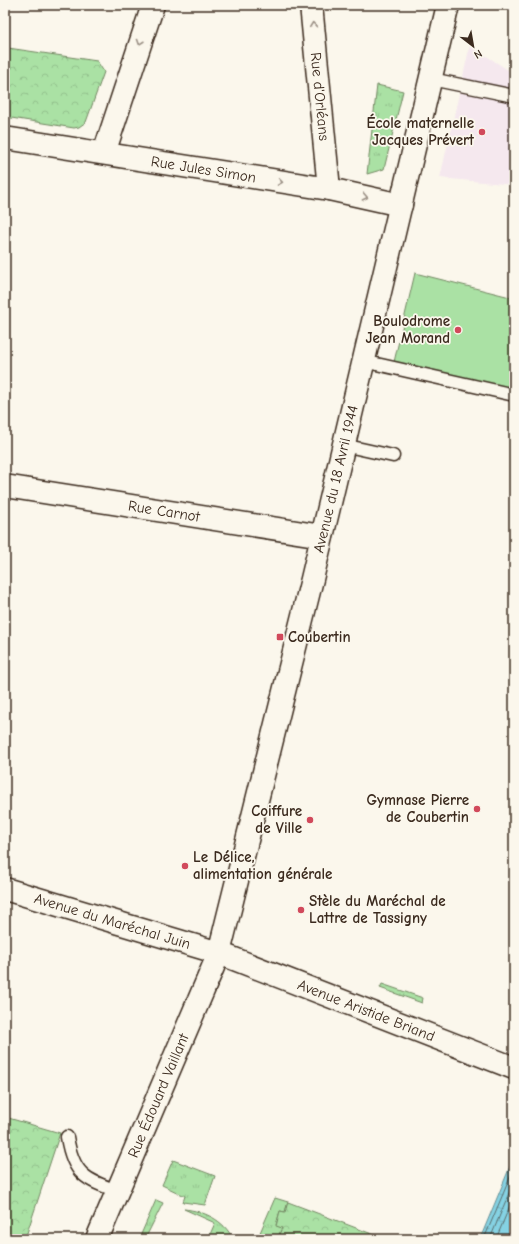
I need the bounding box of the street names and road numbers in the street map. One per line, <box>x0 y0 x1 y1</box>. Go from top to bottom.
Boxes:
street label: Rue d'Orléans <box>307 51 333 142</box>
street label: Rue Jules Simon <box>150 152 257 186</box>
street label: Avenue du 18 Avril 1944 <box>309 403 362 555</box>
street label: Rue Carnot <box>127 497 202 526</box>
street label: Avenue du Maréchal Juin <box>32 889 193 953</box>
street label: Avenue Aristide Briand <box>295 975 437 1045</box>
street label: Rue Édouard Vaillant <box>124 1030 193 1160</box>

